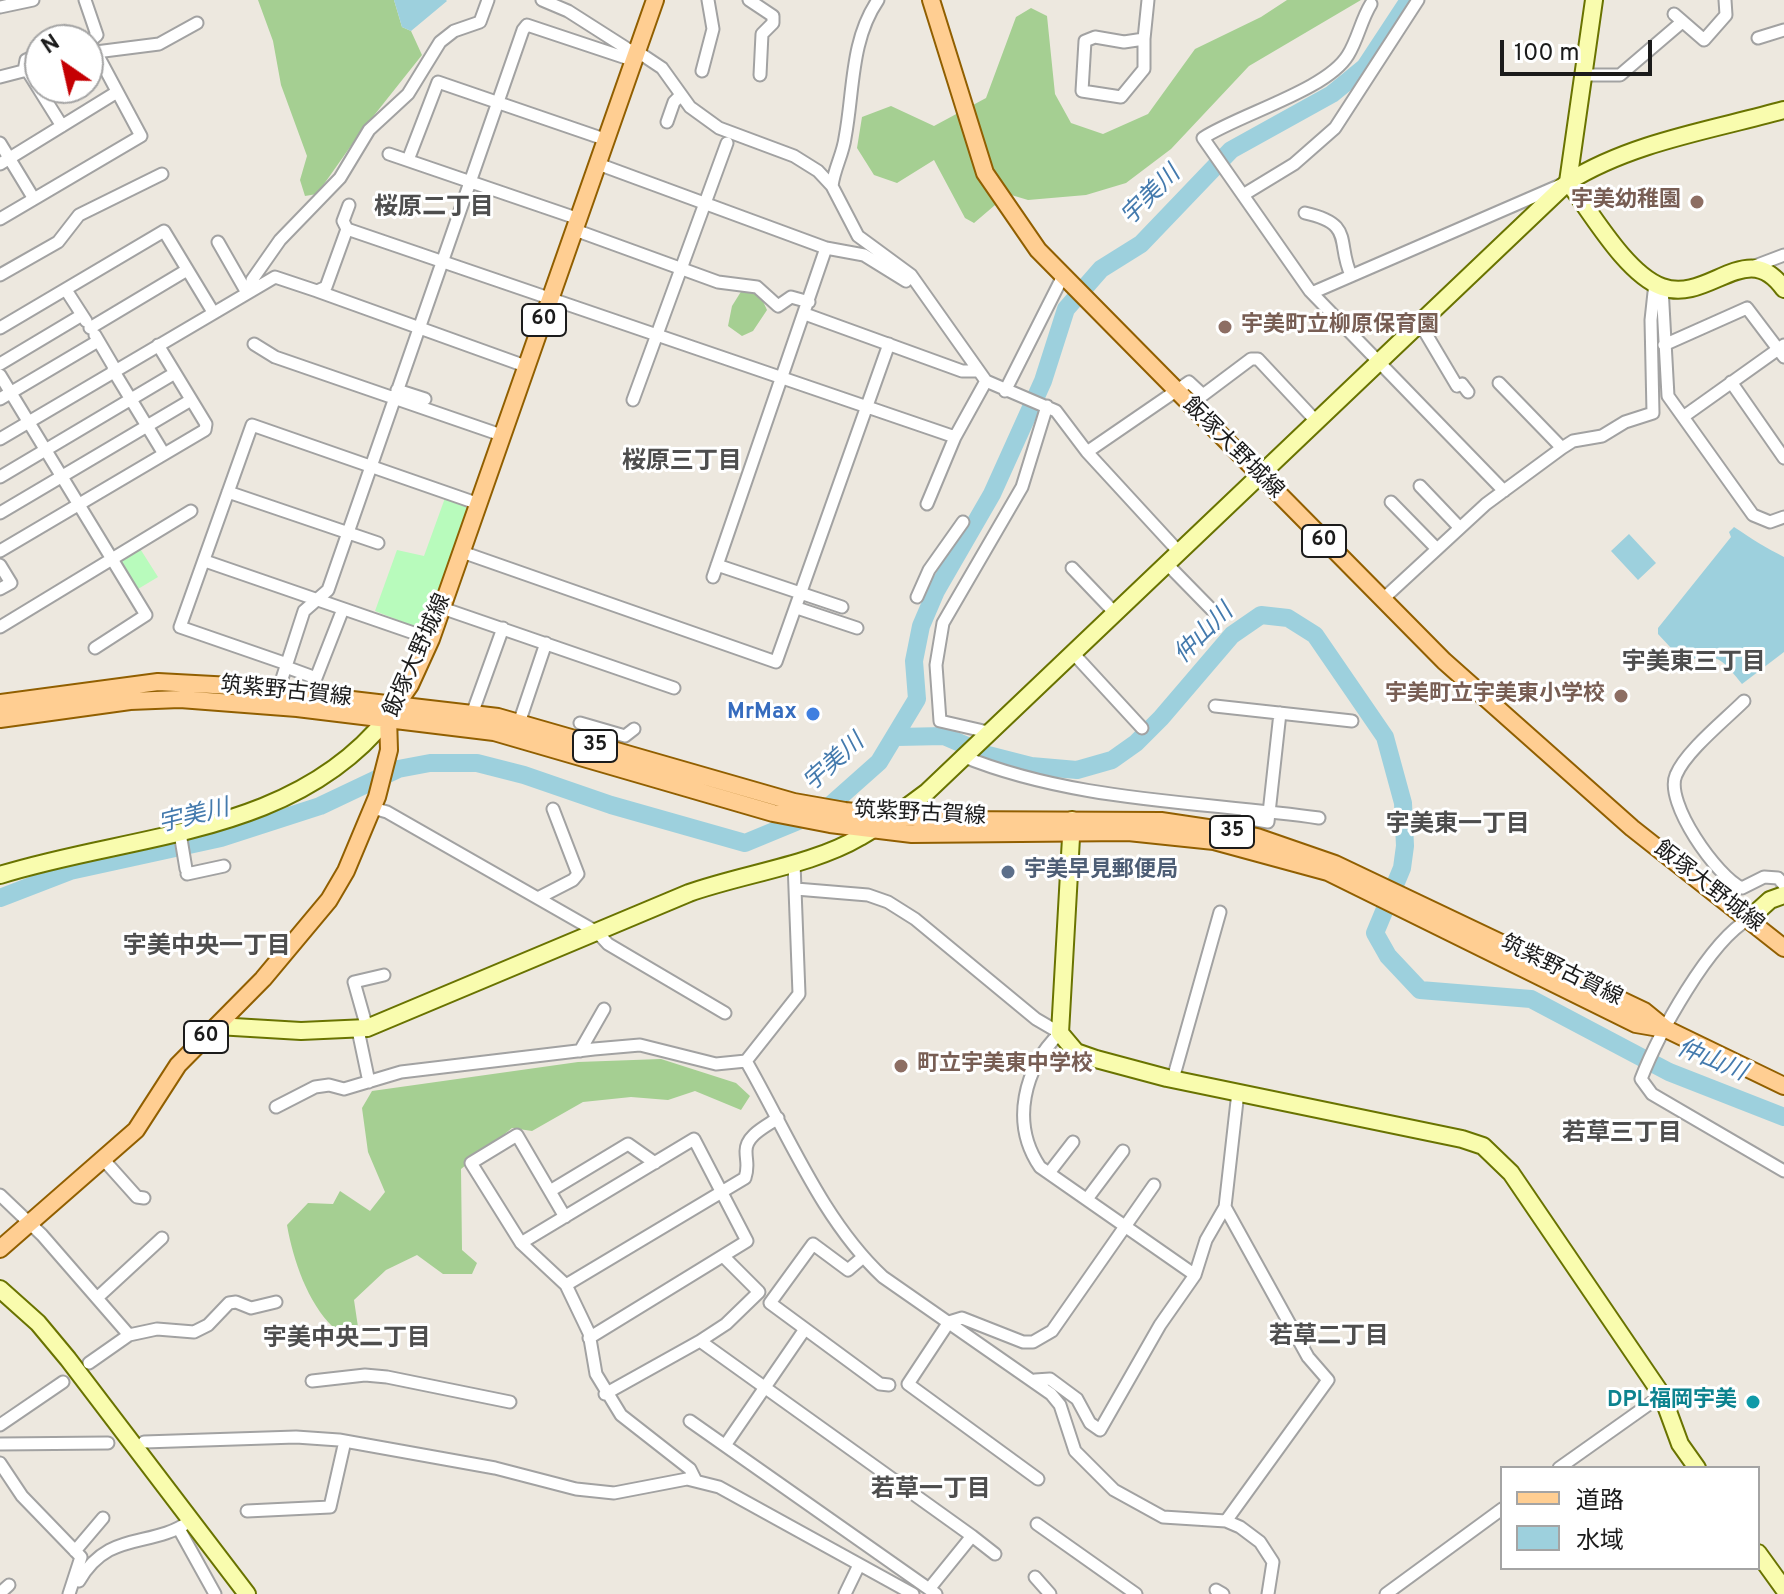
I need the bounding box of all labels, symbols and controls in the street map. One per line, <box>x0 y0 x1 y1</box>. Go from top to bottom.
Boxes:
north arrow <box>24 24 104 104</box>
scale bar <box>1504 24 1656 74</box>
text: N <box>37 30 66 61</box>
text: 100 m <box>1514 39 1580 69</box>
water label: 宇美川 <box>1116 161 1188 233</box>
place label: 宇美幼稚園 <box>1571 189 1681 215</box>
marker: 宇美幼稚園 <box>1688 193 1706 211</box>
district label: 桜原二丁目 <box>374 195 494 223</box>
road number: 60 <box>522 304 566 336</box>
place label: 宇美町立柳原保育園 <box>1241 314 1439 340</box>
marker: 宇美町立柳原保育園 <box>1216 318 1234 336</box>
street label: 飯塚大野城線 <box>1176 393 1288 505</box>
district label: 桜原三丁目 <box>622 449 742 477</box>
road number: 60 <box>1302 525 1346 557</box>
street label: 飯塚大野城線 <box>380 590 458 722</box>
water label: 仲山川 <box>1169 599 1241 671</box>
district label: 宇美東三丁目 <box>1622 650 1766 678</box>
street label: 筑紫野古賀線 <box>219 673 353 713</box>
place label: 宇美町立宇美東小学校 <box>1385 683 1605 709</box>
marker: 宇美町立宇美東小学校 <box>1612 687 1630 705</box>
place label: MrMax <box>727 701 797 727</box>
marker: MrMax <box>804 705 822 723</box>
water label: 宇美川 <box>799 729 871 799</box>
road number: 35 <box>573 730 617 762</box>
water label: 宇美川 <box>156 795 232 841</box>
street label: 筑紫野古賀線 <box>853 798 987 832</box>
district label: 宇美東一丁目 <box>1386 812 1530 840</box>
road number: 35 <box>1210 816 1254 848</box>
street label: 飯塚大野城線 <box>1648 837 1768 939</box>
place label: 宇美早見郵便局 <box>1024 859 1178 885</box>
marker: 宇美早見郵便局 <box>999 863 1017 881</box>
street label: 筑紫野古賀線 <box>1496 931 1626 1013</box>
district label: 宇美中央一丁目 <box>123 934 291 962</box>
road number: 60 <box>184 1021 228 1053</box>
water label: 仲山川 <box>1672 1035 1750 1089</box>
place label: 町立宇美東中学校 <box>917 1053 1093 1079</box>
marker: 町立宇美東中学校 <box>892 1057 910 1075</box>
district label: 若草三丁目 <box>1562 1121 1682 1149</box>
district label: 若草二丁目 <box>1269 1324 1389 1352</box>
district label: 宇美中央二丁目 <box>263 1326 431 1354</box>
place label: DPL福岡宇美 <box>1607 1389 1737 1415</box>
marker: DPL福岡宇美 <box>1744 1393 1762 1411</box>
legend <box>1500 1466 1760 1570</box>
district label: 若草一丁目 <box>871 1477 991 1505</box>
text: 道路 <box>1576 1487 1624 1517</box>
text: 水域 <box>1576 1527 1624 1557</box>

